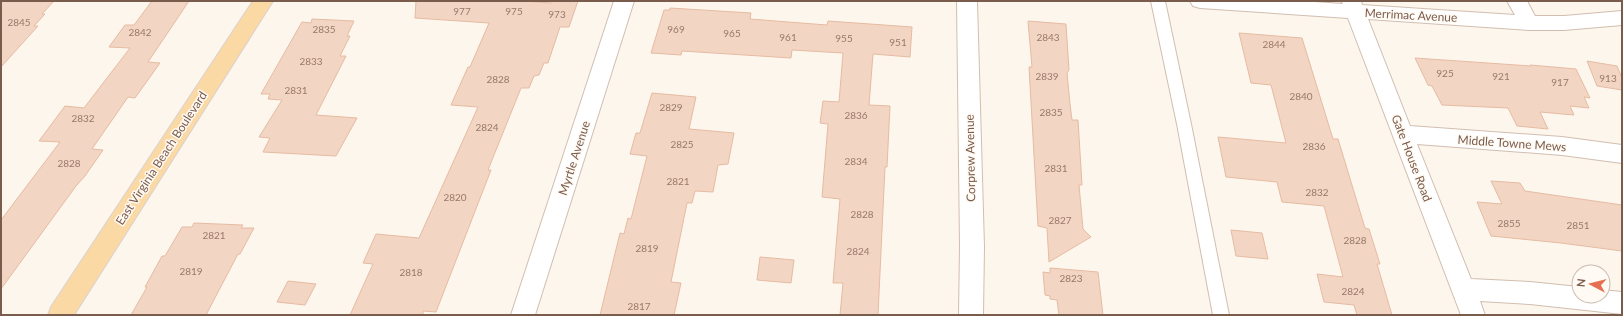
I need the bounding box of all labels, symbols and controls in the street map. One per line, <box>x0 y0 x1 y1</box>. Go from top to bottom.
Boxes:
house number: 977 <box>453 5 471 17</box>
house number: 975 <box>505 5 523 17</box>
street label: Merrimac Avenue <box>1364 5 1458 25</box>
house number: 973 <box>548 8 566 20</box>
house number: 2845 <box>7 16 31 28</box>
house number: 2835 <box>312 23 336 35</box>
house number: 969 <box>667 23 685 35</box>
house number: 2842 <box>128 26 152 38</box>
house number: 965 <box>723 27 741 39</box>
house number: 961 <box>779 31 797 43</box>
house number: 2843 <box>1036 31 1060 43</box>
house number: 955 <box>835 32 853 44</box>
house number: 951 <box>889 36 907 48</box>
house number: 2844 <box>1262 38 1286 50</box>
house number: 2833 <box>299 55 323 67</box>
house number: 925 <box>1436 67 1454 79</box>
house number: 2839 <box>1035 70 1059 82</box>
house number: 921 <box>1492 70 1510 82</box>
house number: 913 <box>1599 72 1617 84</box>
house number: 2828 <box>486 73 510 85</box>
house number: 917 <box>1551 76 1569 88</box>
house number: 2831 <box>284 84 308 96</box>
street label: East Virginia Beach Boulevard <box>112 88 210 228</box>
house number: 2840 <box>1289 90 1313 102</box>
house number: 2829 <box>659 101 683 113</box>
house number: 2835 <box>1039 106 1063 118</box>
house number: 2836 <box>844 109 868 121</box>
house number: 2832 <box>71 112 95 124</box>
street label: Gate House Road <box>1389 112 1435 204</box>
street label: Corprew Avenue <box>962 114 978 202</box>
street label: Myrtle Avenue <box>555 119 593 197</box>
house number: 2824 <box>475 121 499 133</box>
street label: Middle Towne Mews <box>1457 132 1567 154</box>
house number: 2825 <box>670 138 694 150</box>
house number: 2836 <box>1302 140 1326 152</box>
house number: 2834 <box>844 155 868 167</box>
house number: 2828 <box>57 157 81 169</box>
house number: 2831 <box>1044 162 1068 174</box>
house number: 2821 <box>666 175 690 187</box>
house number: 2832 <box>1305 186 1329 198</box>
house number: 2820 <box>443 191 467 203</box>
house number: 2828 <box>850 208 874 220</box>
house number: 2827 <box>1048 214 1072 226</box>
house number: 2855 <box>1497 217 1521 229</box>
house number: 2851 <box>1566 219 1590 231</box>
house number: 2821 <box>202 229 226 241</box>
house number: 2828 <box>1343 234 1367 246</box>
house number: 2819 <box>635 242 659 254</box>
house number: 2824 <box>846 245 870 257</box>
north arrow <box>1571 264 1611 304</box>
house number: 2819 <box>179 265 203 277</box>
house number: 2818 <box>399 266 423 278</box>
house number: 2823 <box>1059 272 1083 284</box>
text: N <box>1574 278 1588 288</box>
house number: 2824 <box>1341 285 1365 297</box>
house number: 2817 <box>627 300 651 312</box>

